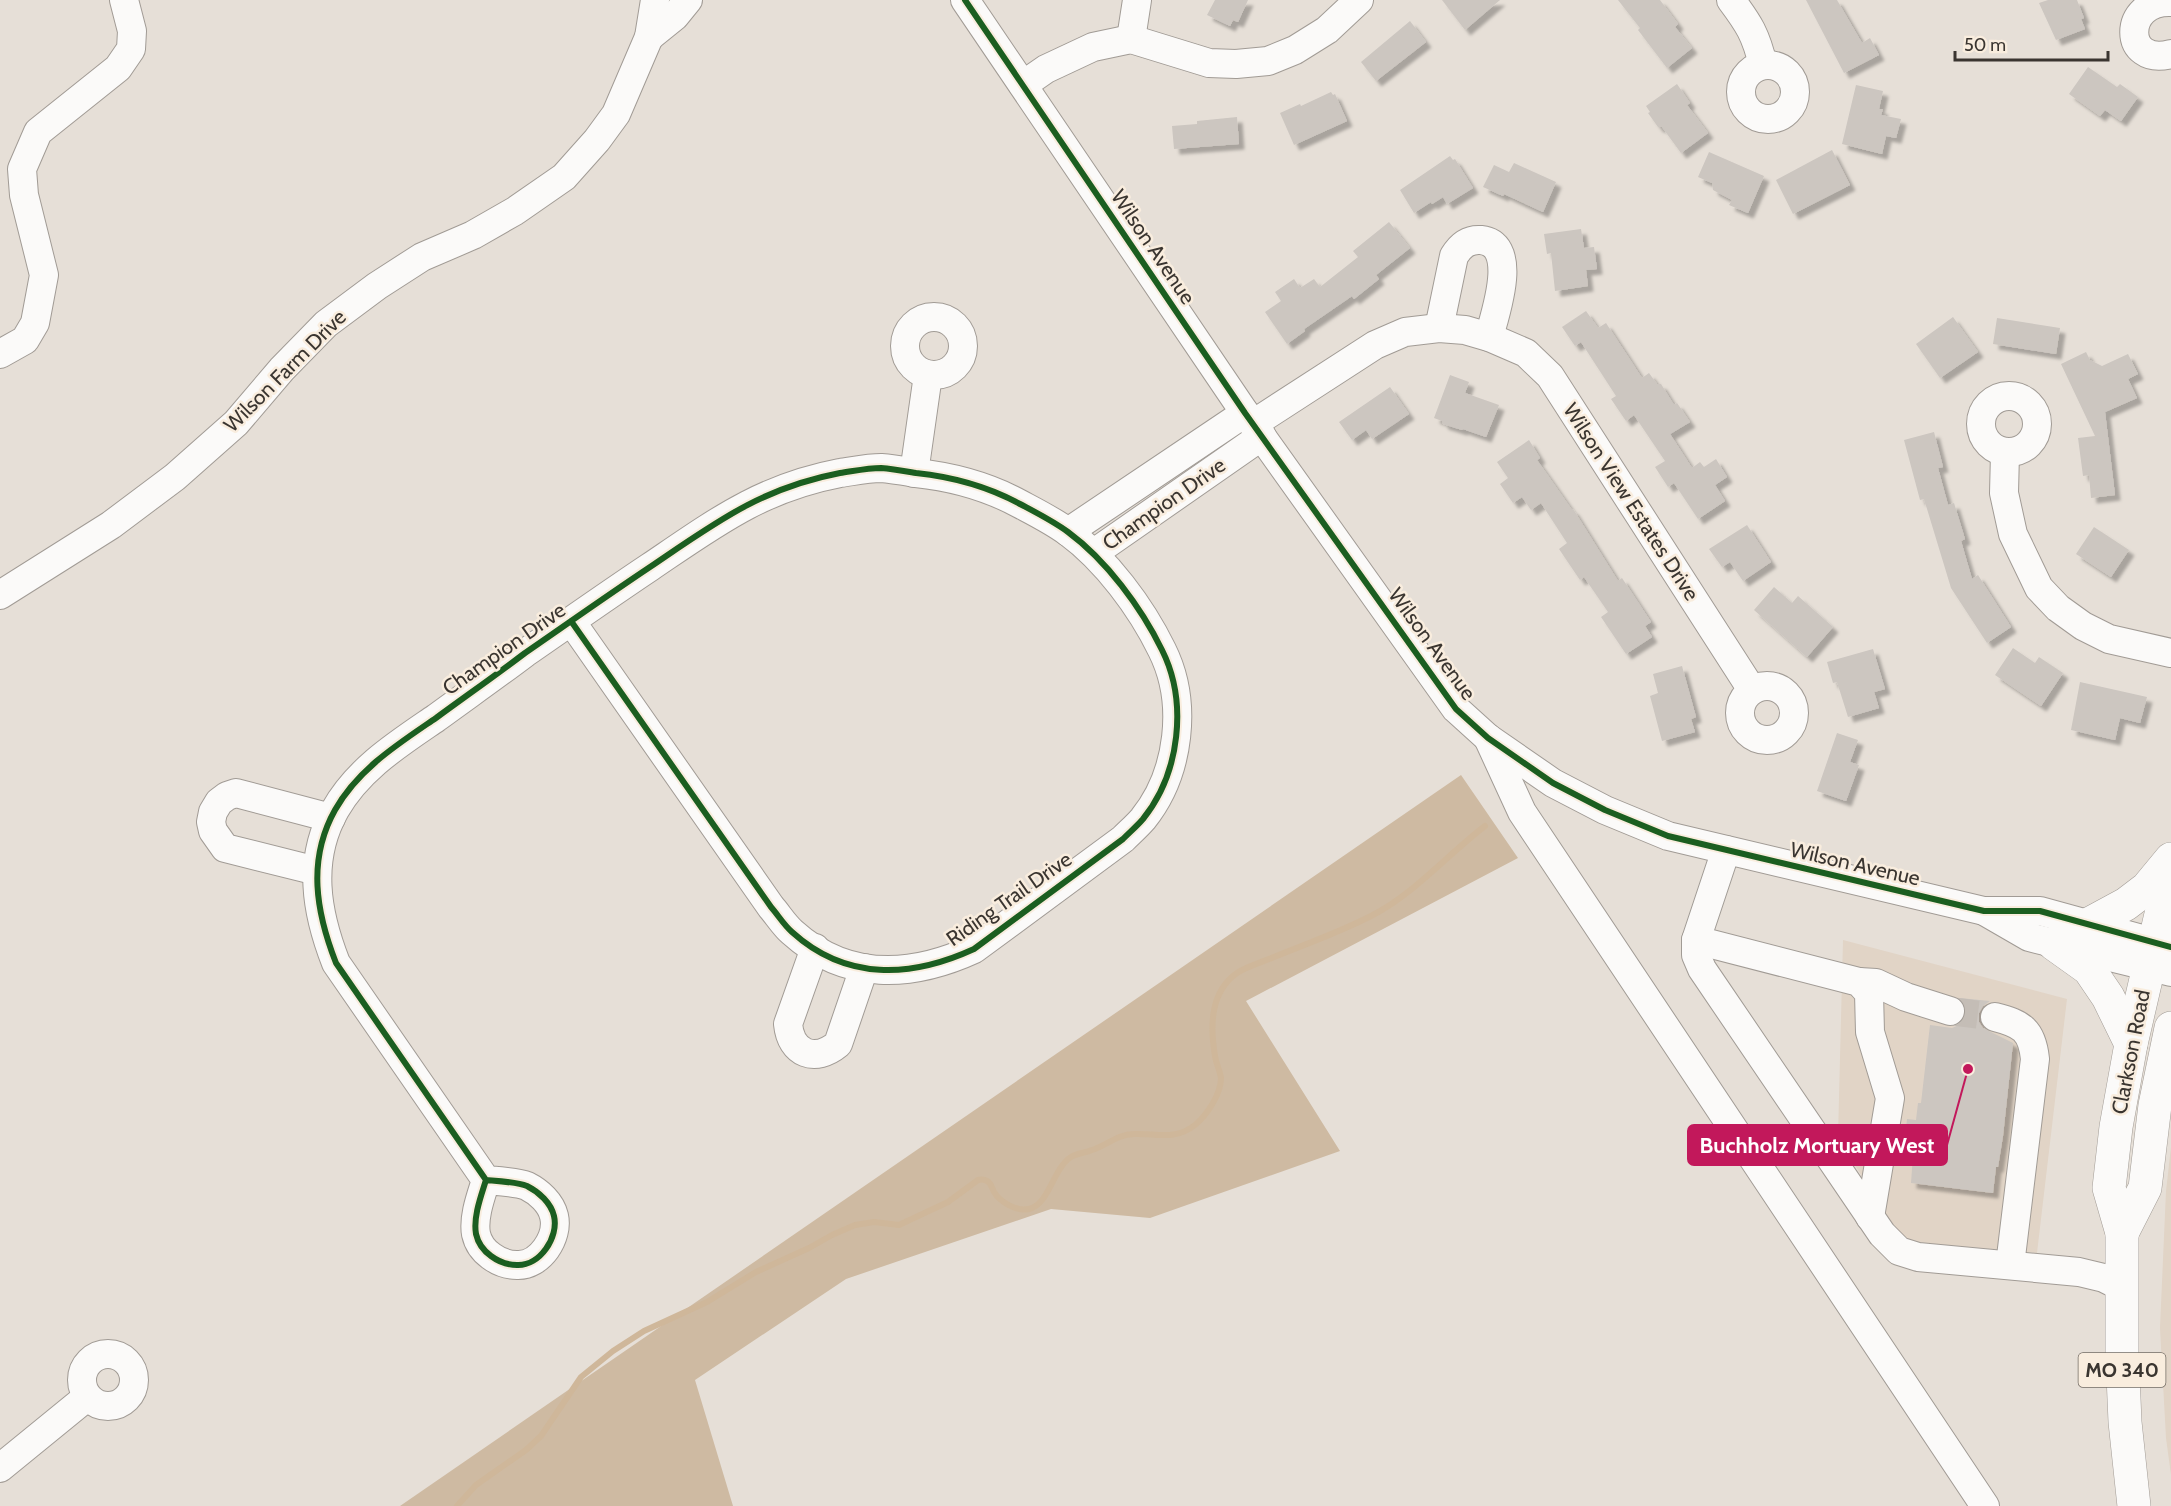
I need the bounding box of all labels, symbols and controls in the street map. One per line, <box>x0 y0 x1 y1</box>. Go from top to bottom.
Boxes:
scale bar <box>1955 24 2108 62</box>
text: 50 m <box>1964 34 2006 56</box>
street label: Wilson Avenue <box>1106 185 1201 309</box>
street label: Wilson Farm Drive <box>218 304 351 437</box>
street label: Wilson View Estates Drive <box>1558 398 1705 605</box>
street label: Champion Drive <box>1098 452 1230 555</box>
street label: Wilson Avenue <box>1383 583 1482 705</box>
street label: Champion Drive <box>438 597 570 700</box>
street label: Wilson Avenue <box>1788 836 1923 891</box>
street label: Riding Trail Drive <box>941 846 1076 951</box>
street label: Clarkson Road <box>2106 988 2155 1116</box>
callout: Buchholz Mortuary West <box>1688 1125 1947 1165</box>
text: Buchholz Mortuary West <box>1700 1132 1935 1159</box>
road number: MO 340 <box>2078 1353 2166 1387</box>

